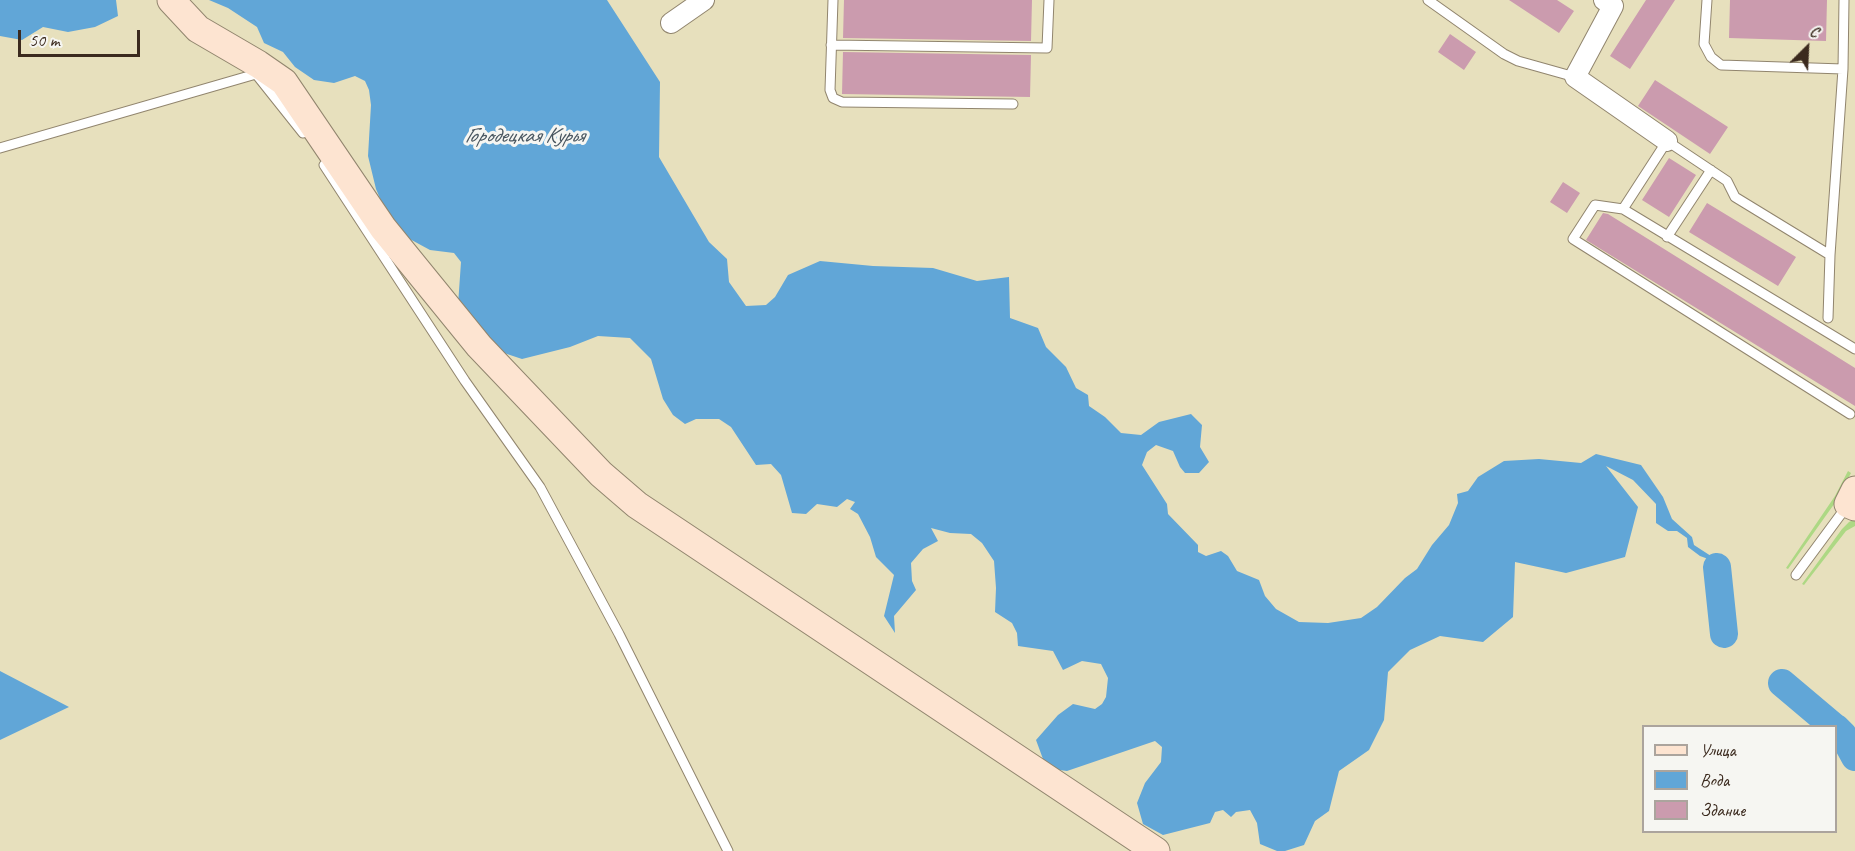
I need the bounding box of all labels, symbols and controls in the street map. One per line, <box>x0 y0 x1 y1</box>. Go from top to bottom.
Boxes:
scale bar <box>21 18 142 56</box>
north arrow <box>1777 18 1837 78</box>
text: С <box>1807 21 1822 42</box>
text: 50 m <box>29 29 60 51</box>
water label: Городецкая Курья <box>464 123 584 149</box>
legend <box>1642 725 1837 833</box>
text: Улица <box>1700 739 1736 761</box>
text: Вода <box>1700 769 1729 791</box>
text: Здание <box>1700 799 1745 821</box>

